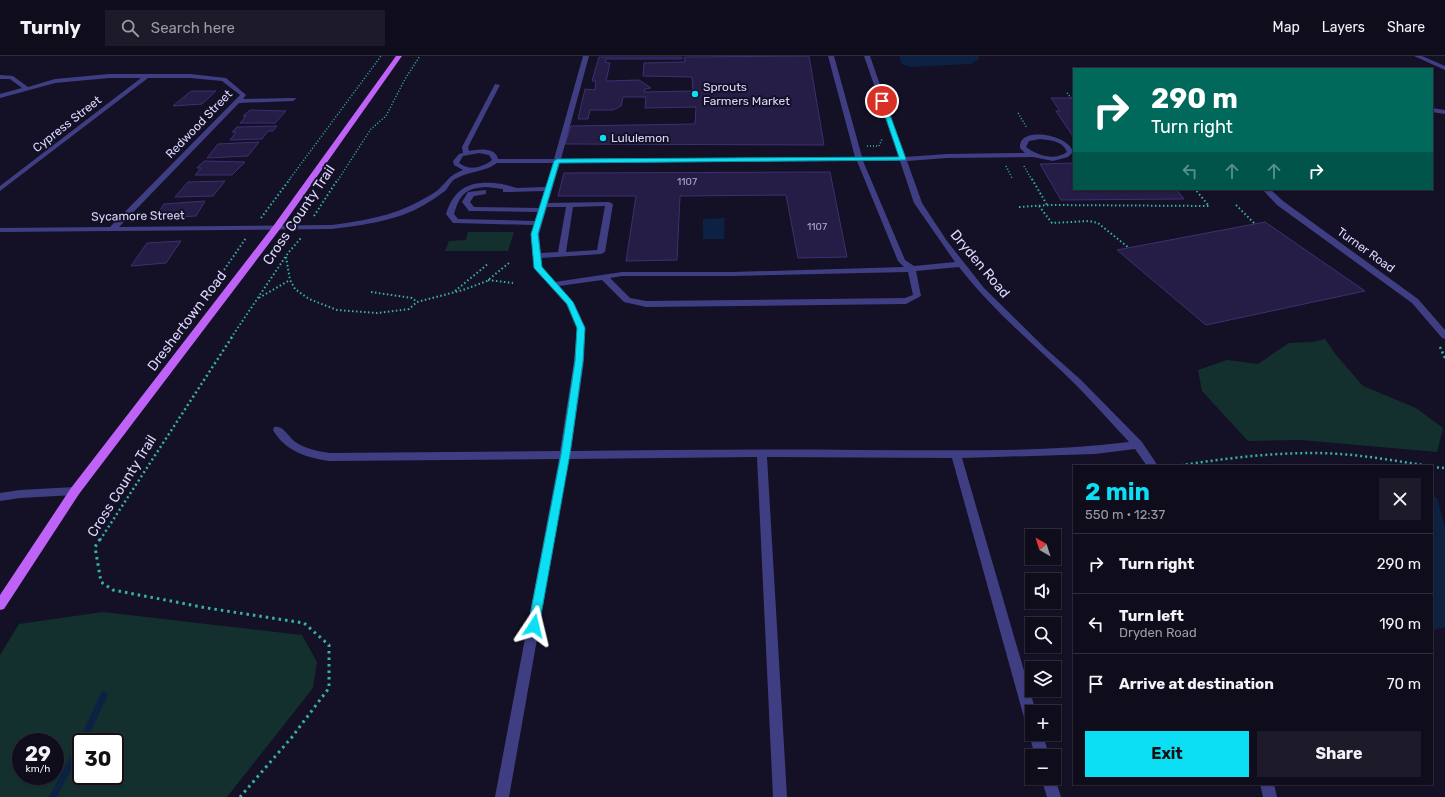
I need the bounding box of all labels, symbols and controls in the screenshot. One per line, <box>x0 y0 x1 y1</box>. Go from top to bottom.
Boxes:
search box <box>105 10 385 46</box>
text: Turnly <box>20 16 81 39</box>
icon: search <box>119 17 141 39</box>
text: Search here <box>151 19 235 37</box>
text: Map <box>1273 19 1300 36</box>
text: Layers <box>1322 19 1365 36</box>
text: Share <box>1387 19 1425 36</box>
place label: Sprouts Farmers Market <box>703 80 790 108</box>
text: 290 m <box>1151 82 1238 115</box>
pin <box>865 84 899 118</box>
icon: right <box>1085 84 1137 136</box>
street label: Redwood Street <box>163 87 235 161</box>
marker: Sprouts Farmers Market <box>690 89 700 99</box>
icon: arrive <box>871 90 893 112</box>
street label: Cypress Street <box>30 93 104 155</box>
text: Turn right <box>1151 116 1233 138</box>
place label: Lululemon <box>611 131 669 145</box>
marker: Lululemon <box>598 133 608 143</box>
icon: left <box>1179 160 1201 182</box>
icon: ahead <box>1221 160 1243 182</box>
icon: ahead <box>1263 160 1285 182</box>
icon: right <box>1305 160 1327 182</box>
street label: Cross County Trail <box>259 162 339 268</box>
house number: 1107 <box>677 176 697 188</box>
street label: Sycamore Street <box>91 208 185 224</box>
house number: 1107 <box>807 221 827 233</box>
street label: Turner Road <box>1335 225 1397 275</box>
street label: Dryden Road <box>947 226 1013 302</box>
street label: Dreshertown Road <box>144 268 230 374</box>
street label: Cross County Trail <box>84 432 160 540</box>
text: 2 min <box>1085 478 1150 506</box>
button: close <box>1379 478 1421 520</box>
text: 550 m · 12:37 <box>1085 507 1165 522</box>
north arrow <box>1025 529 1061 565</box>
map controls <box>1025 529 1061 785</box>
icon: right <box>1085 553 1107 575</box>
text: Turn right <box>1119 555 1194 573</box>
text: 290 m <box>1377 555 1421 573</box>
button: sound <box>1025 573 1061 609</box>
position arrow <box>513 605 555 647</box>
text: Turn left <box>1119 607 1184 625</box>
icon: left <box>1085 613 1107 635</box>
text: 190 m <box>1379 615 1421 633</box>
button: search <box>1025 617 1061 653</box>
text: Dryden Road <box>1119 625 1197 640</box>
button: layers <box>1025 661 1061 697</box>
icon: arrive <box>1085 673 1107 695</box>
text: Arrive at destination <box>1119 675 1274 693</box>
text: 70 m <box>1387 675 1421 693</box>
button: + <box>1025 705 1061 741</box>
button: Exit <box>1085 731 1249 777</box>
button: Share <box>1257 731 1421 777</box>
speed limit sign: 30 <box>72 733 124 785</box>
text: 29 <box>25 742 51 766</box>
button: − <box>1025 749 1061 785</box>
text: km/h <box>26 763 50 775</box>

